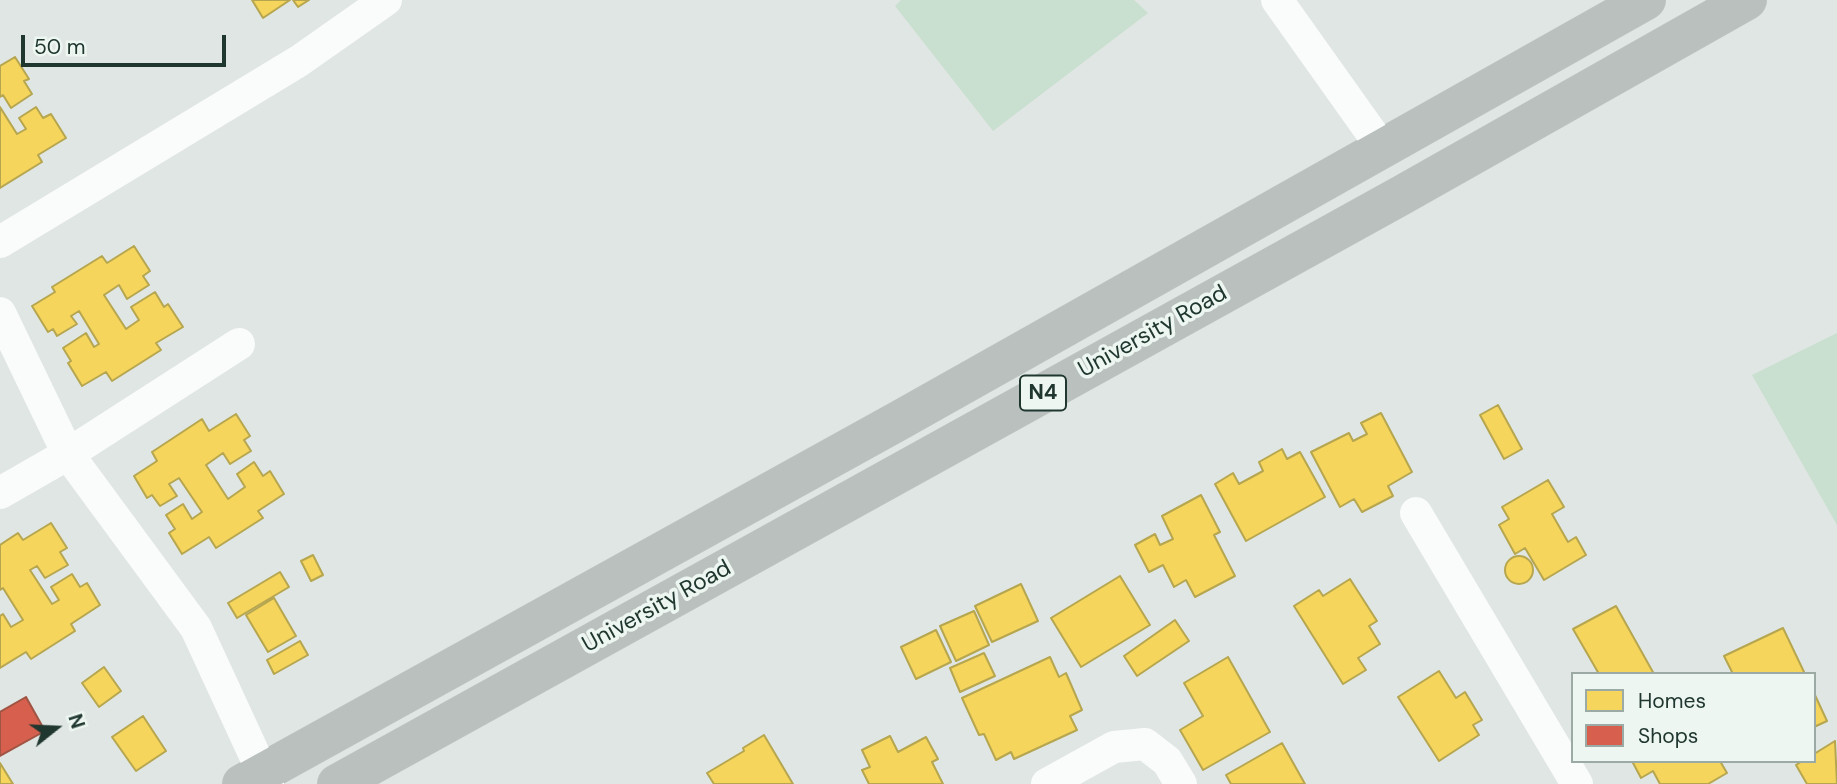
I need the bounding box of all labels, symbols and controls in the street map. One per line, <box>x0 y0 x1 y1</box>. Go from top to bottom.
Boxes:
scale bar <box>24 21 229 65</box>
text: 50 m <box>34 33 85 61</box>
street label: University Road <box>1074 280 1232 384</box>
road number: N4 <box>1020 376 1066 410</box>
street label: University Road <box>578 555 736 659</box>
legend <box>1571 672 1816 763</box>
text: Homes <box>1638 687 1706 715</box>
north arrow <box>21 693 91 763</box>
text: N <box>62 711 90 732</box>
text: Shops <box>1638 722 1698 750</box>

